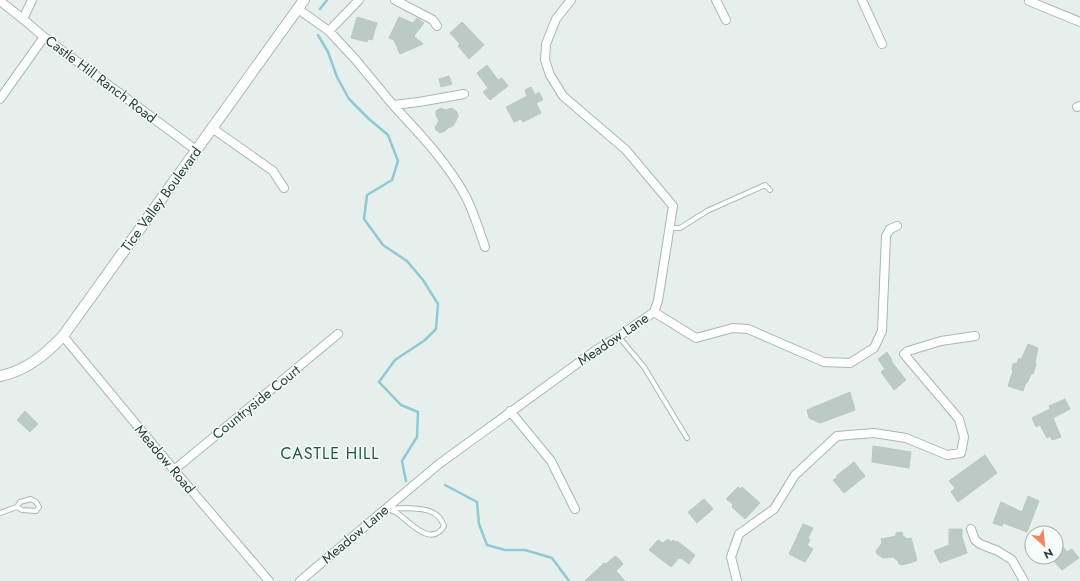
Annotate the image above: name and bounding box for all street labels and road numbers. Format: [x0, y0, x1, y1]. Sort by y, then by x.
street label: Castle Hill Ranch Road [41, 31, 161, 127]
street label: Tice Valley Boulevard [116, 142, 206, 256]
street label: Meadow Lane [573, 308, 653, 370]
street label: Countryside Court [208, 360, 305, 444]
street label: Meadow Road [130, 420, 200, 498]
street label: Meadow Lane [317, 500, 393, 568]

